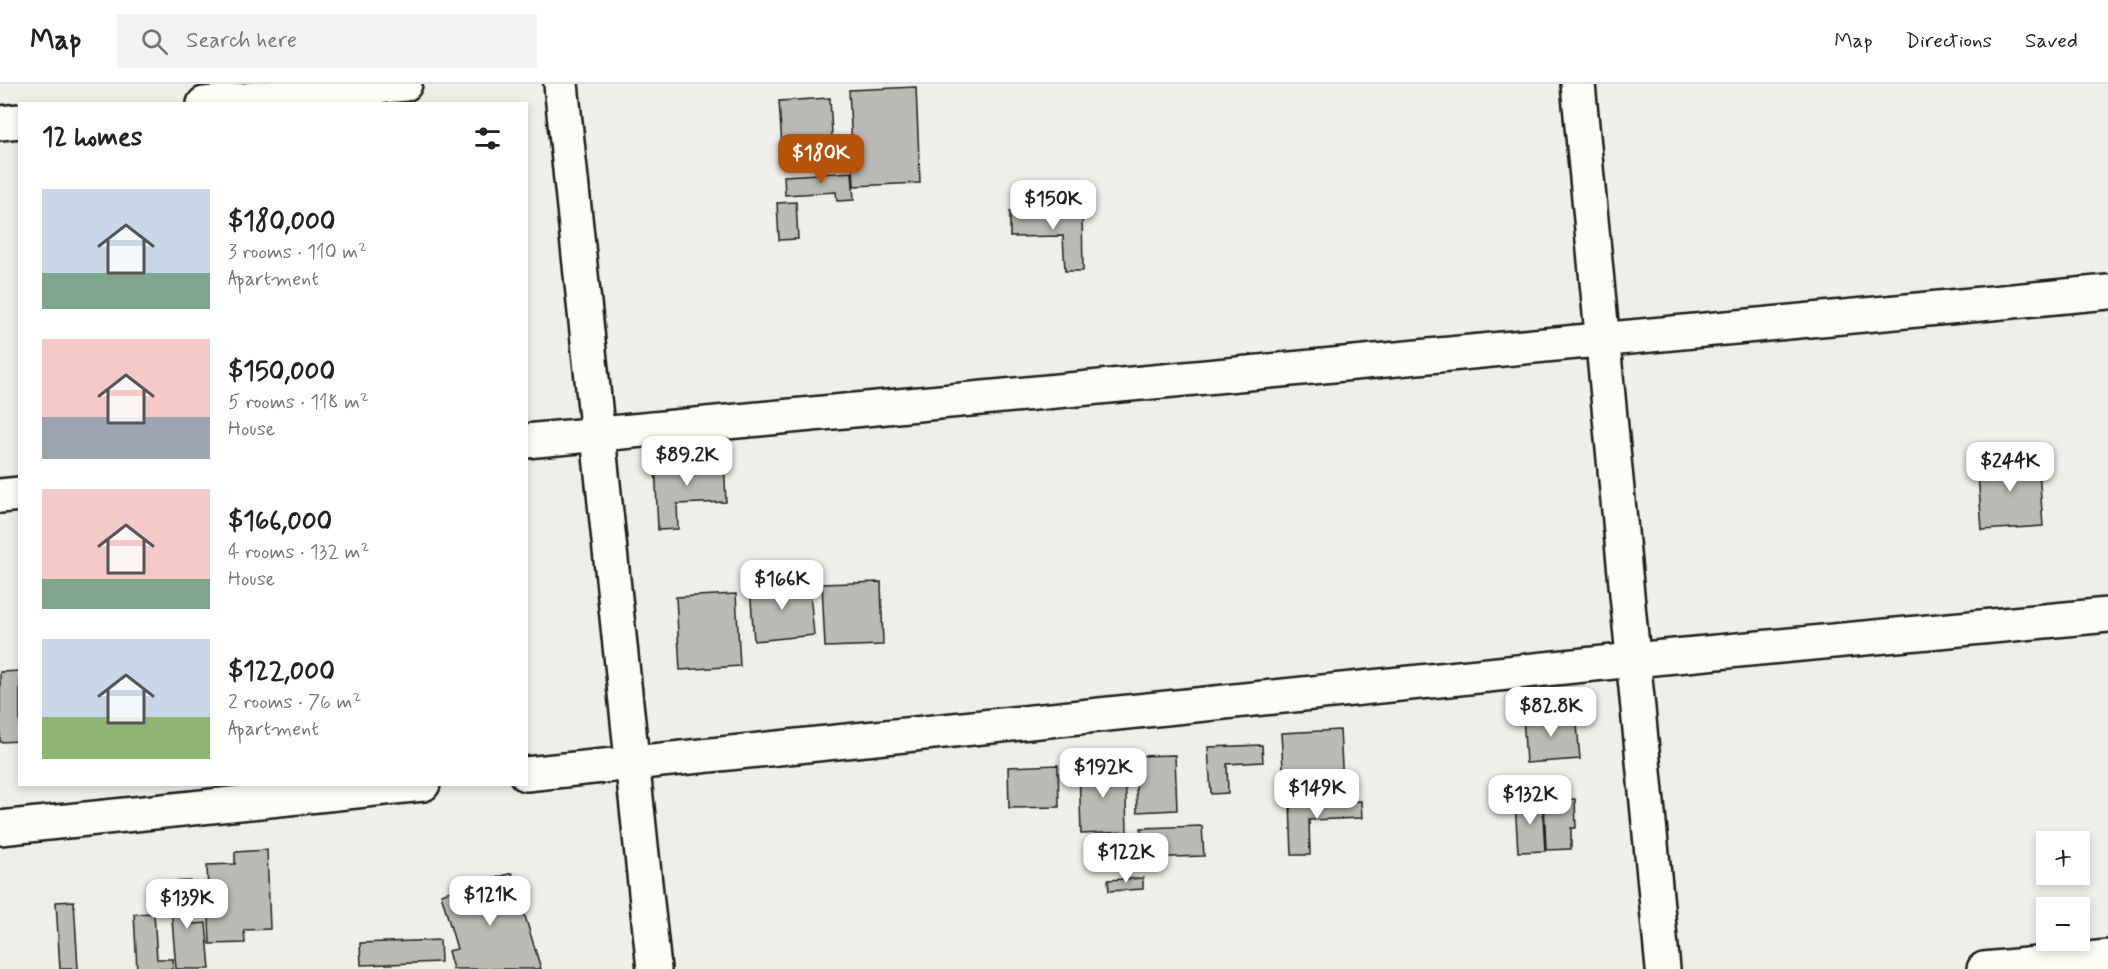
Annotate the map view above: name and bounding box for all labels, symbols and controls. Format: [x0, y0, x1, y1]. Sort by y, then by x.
search box [117, 14, 537, 68]
text: Map [30, 23, 81, 60]
icon: search [138, 25, 171, 58]
text: Search here [186, 27, 297, 55]
text: Map [1834, 27, 1873, 55]
text: Directions [1906, 27, 1992, 55]
text: Saved [2025, 27, 2078, 55]
text: 12 homes [42, 121, 142, 155]
icon: filters [471, 122, 504, 155]
pin: $180K [779, 134, 863, 185]
text: $180K [792, 140, 850, 167]
pin: $150K [1011, 180, 1095, 231]
text: $150K [1024, 186, 1082, 213]
text: $180,000 [228, 205, 335, 239]
icon: home [90, 213, 162, 285]
text: 3 rooms · 110 m² [228, 239, 367, 266]
text: Apartment [228, 266, 319, 293]
text: $150,000 [228, 355, 335, 389]
icon: home [90, 363, 162, 435]
text: 5 rooms · 118 m² [228, 389, 369, 416]
text: House [228, 416, 275, 443]
pin: $89.2K [638, 436, 736, 487]
text: $89.2K [655, 442, 719, 469]
pin: $244K [1968, 442, 2052, 493]
text: $244K [1980, 448, 2040, 475]
text: $166,000 [228, 505, 332, 539]
icon: home [90, 513, 162, 585]
text: 4 rooms · 132 m² [228, 539, 369, 566]
pin: $166K [740, 560, 824, 611]
text: House [228, 566, 275, 593]
text: $166K [754, 566, 810, 593]
text: $122,000 [228, 655, 335, 689]
icon: home [90, 663, 162, 735]
pin: $82.8K [1502, 687, 1600, 738]
text: 2 rooms · 76 m² [228, 689, 361, 716]
text: $82.8K [1519, 693, 1583, 720]
text: Apartment [228, 716, 319, 743]
pin: $192K [1061, 748, 1145, 799]
text: $192K [1074, 754, 1132, 781]
pin: $149K [1275, 769, 1359, 820]
text: $149K [1288, 775, 1346, 802]
pin: $132K [1488, 775, 1572, 826]
text: $132K [1502, 781, 1558, 808]
map controls [2036, 831, 2090, 951]
button: + [2036, 831, 2090, 885]
pin: $122K [1084, 833, 1168, 884]
text: $122K [1097, 839, 1155, 866]
pin: $121K [448, 876, 532, 927]
pin: $139K [145, 879, 229, 930]
text: $121K [463, 882, 517, 909]
text: $139K [160, 885, 214, 912]
button: − [2036, 897, 2090, 951]

